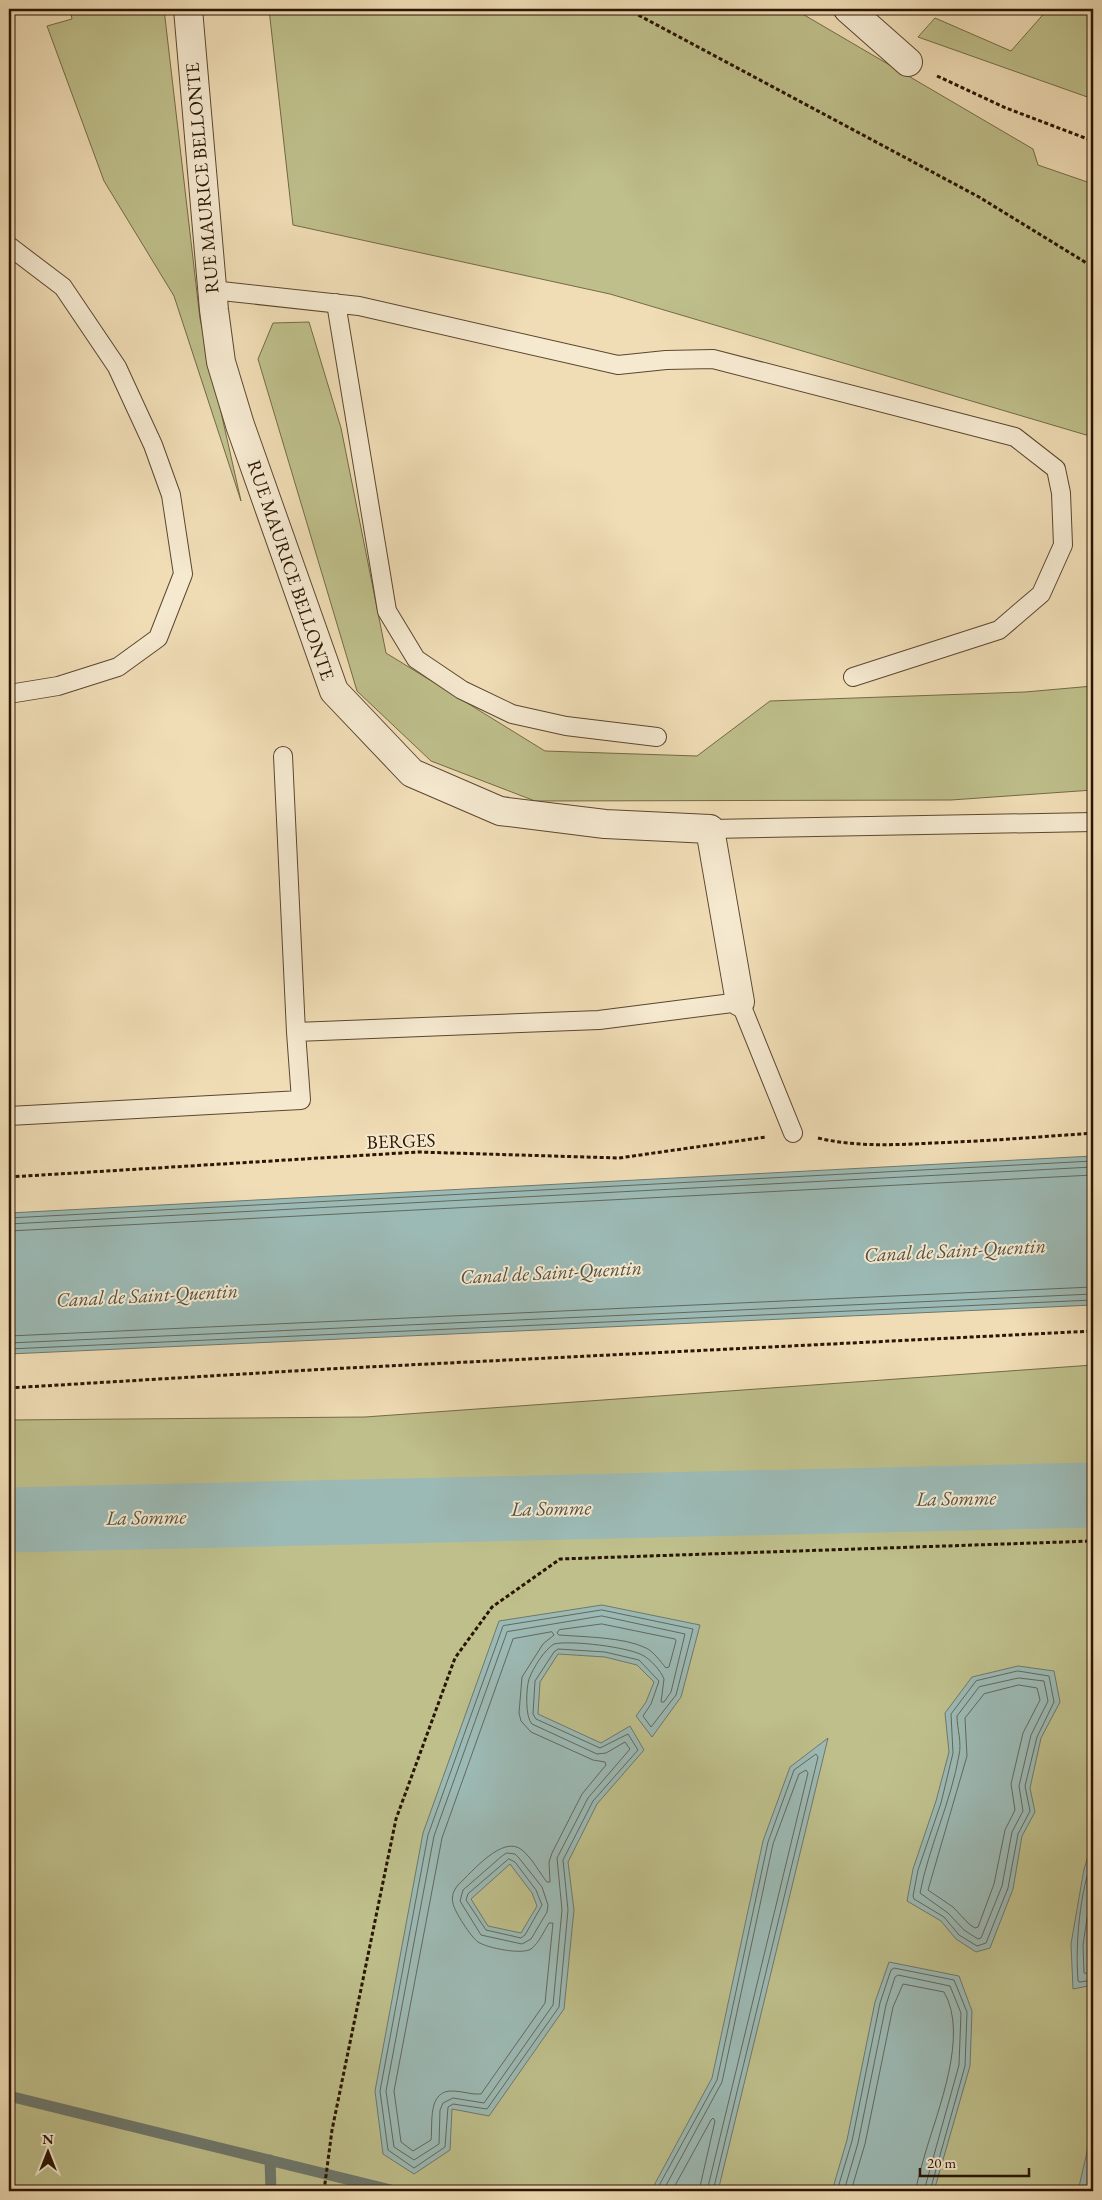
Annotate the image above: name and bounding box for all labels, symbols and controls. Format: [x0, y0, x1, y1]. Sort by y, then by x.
street label: RUE MAURICE BELLONTE [179, 61, 225, 294]
street label: RUE MAURICE BELLONTE [242, 457, 341, 684]
street label: BERGES [366, 1127, 436, 1155]
water label: Canal de Saint-Quentin [863, 1232, 1047, 1268]
water label: Canal de Saint-Quentin [459, 1254, 643, 1290]
water label: Canal de Saint-Quentin [55, 1277, 239, 1313]
water label: La Somme [915, 1484, 997, 1512]
water label: La Somme [510, 1494, 592, 1522]
water label: La Somme [105, 1503, 187, 1531]
north arrow [22, 2128, 72, 2178]
text: N [42, 2130, 54, 2148]
scale bar [920, 2145, 1028, 2177]
text: 20 m [927, 2153, 956, 2172]

